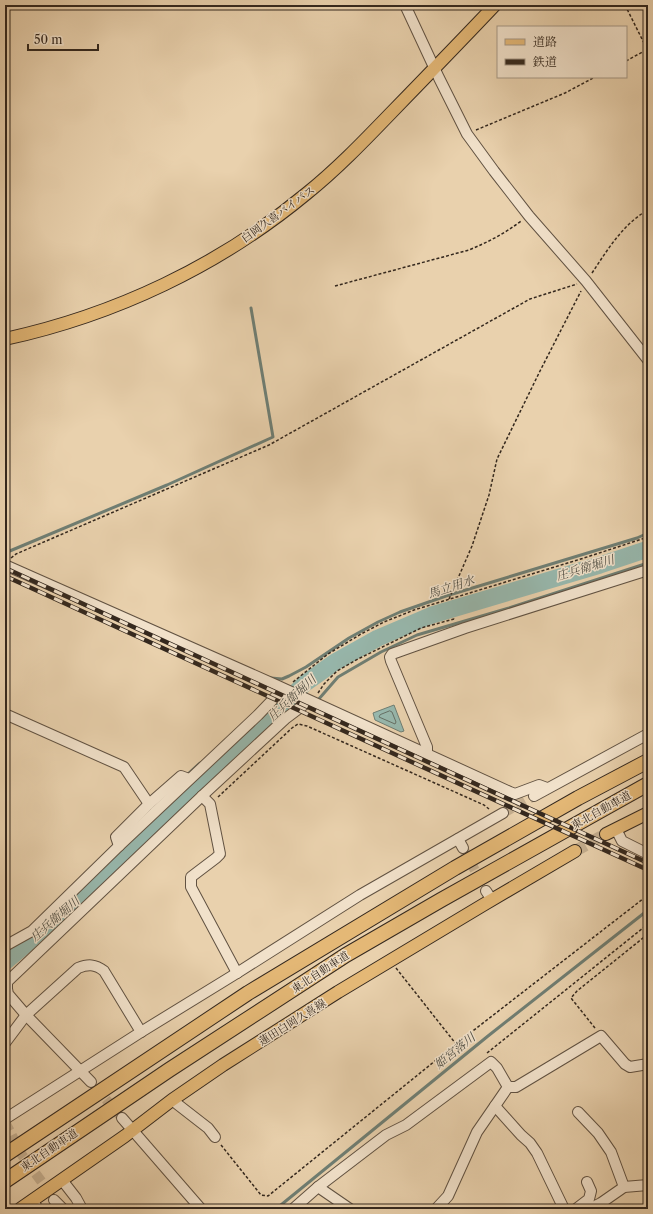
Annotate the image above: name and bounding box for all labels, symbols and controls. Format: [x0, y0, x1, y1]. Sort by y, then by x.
scale bar [28, 26, 98, 52]
legend [497, 26, 627, 78]
text: 50 m [34, 32, 63, 47]
text: 道路 [533, 34, 557, 49]
text: 鉄道 [532, 54, 557, 69]
street label: 白岡久喜バイパス [238, 183, 318, 245]
water label: 庄兵衛堀川 [554, 551, 618, 583]
water label: 馬立用水 [426, 572, 477, 601]
water label: 庄兵衛堀川 [265, 670, 320, 724]
street label: 東北自動車道 [569, 788, 633, 832]
water label: 庄兵衛堀川 [27, 892, 84, 944]
street label: 東北自動車道 [289, 948, 351, 996]
street label: 蓮田白岡久喜線 [256, 996, 328, 1048]
water label: 姫宮落川 [431, 1028, 480, 1072]
street label: 東北自動車道 [18, 1126, 80, 1174]

